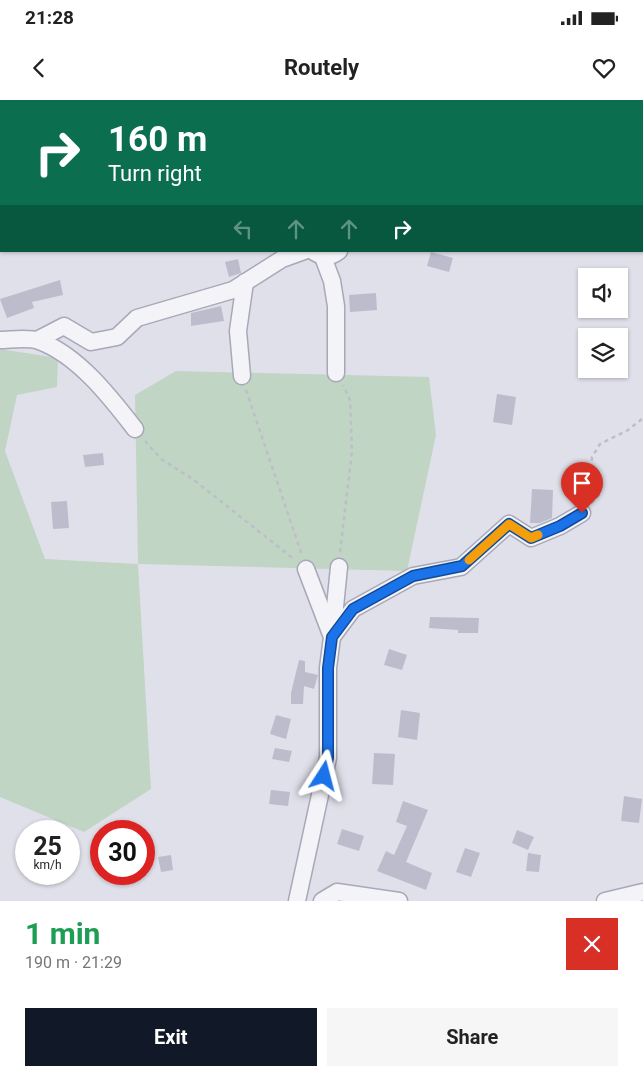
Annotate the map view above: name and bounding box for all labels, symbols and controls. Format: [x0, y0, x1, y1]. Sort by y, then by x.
text: 21:28 [25, 6, 74, 29]
icon: back [25, 54, 53, 82]
icon: heart [590, 54, 618, 82]
text: Routely [284, 55, 359, 80]
text: 160 m [108, 119, 207, 160]
icon: right [25, 120, 90, 185]
text: Turn right [108, 161, 202, 186]
icon: left [229, 215, 257, 243]
icon: ahead [282, 215, 310, 243]
icon: ahead [335, 215, 363, 243]
icon: right [388, 215, 416, 243]
map controls [578, 268, 628, 378]
button: sound [578, 268, 628, 318]
button: layers [578, 328, 628, 378]
pin [561, 462, 603, 513]
icon: arrive [568, 469, 596, 497]
position arrow [297, 749, 349, 801]
speed limit sign: 30 [90, 820, 155, 885]
text: 25 [33, 832, 62, 861]
text: km/h [33, 858, 62, 872]
text: 1 min [25, 916, 100, 951]
button: close [566, 918, 618, 970]
text: 190 m · 21:29 [25, 953, 122, 972]
button: Exit [25, 1008, 317, 1066]
button: Share [327, 1008, 618, 1066]

